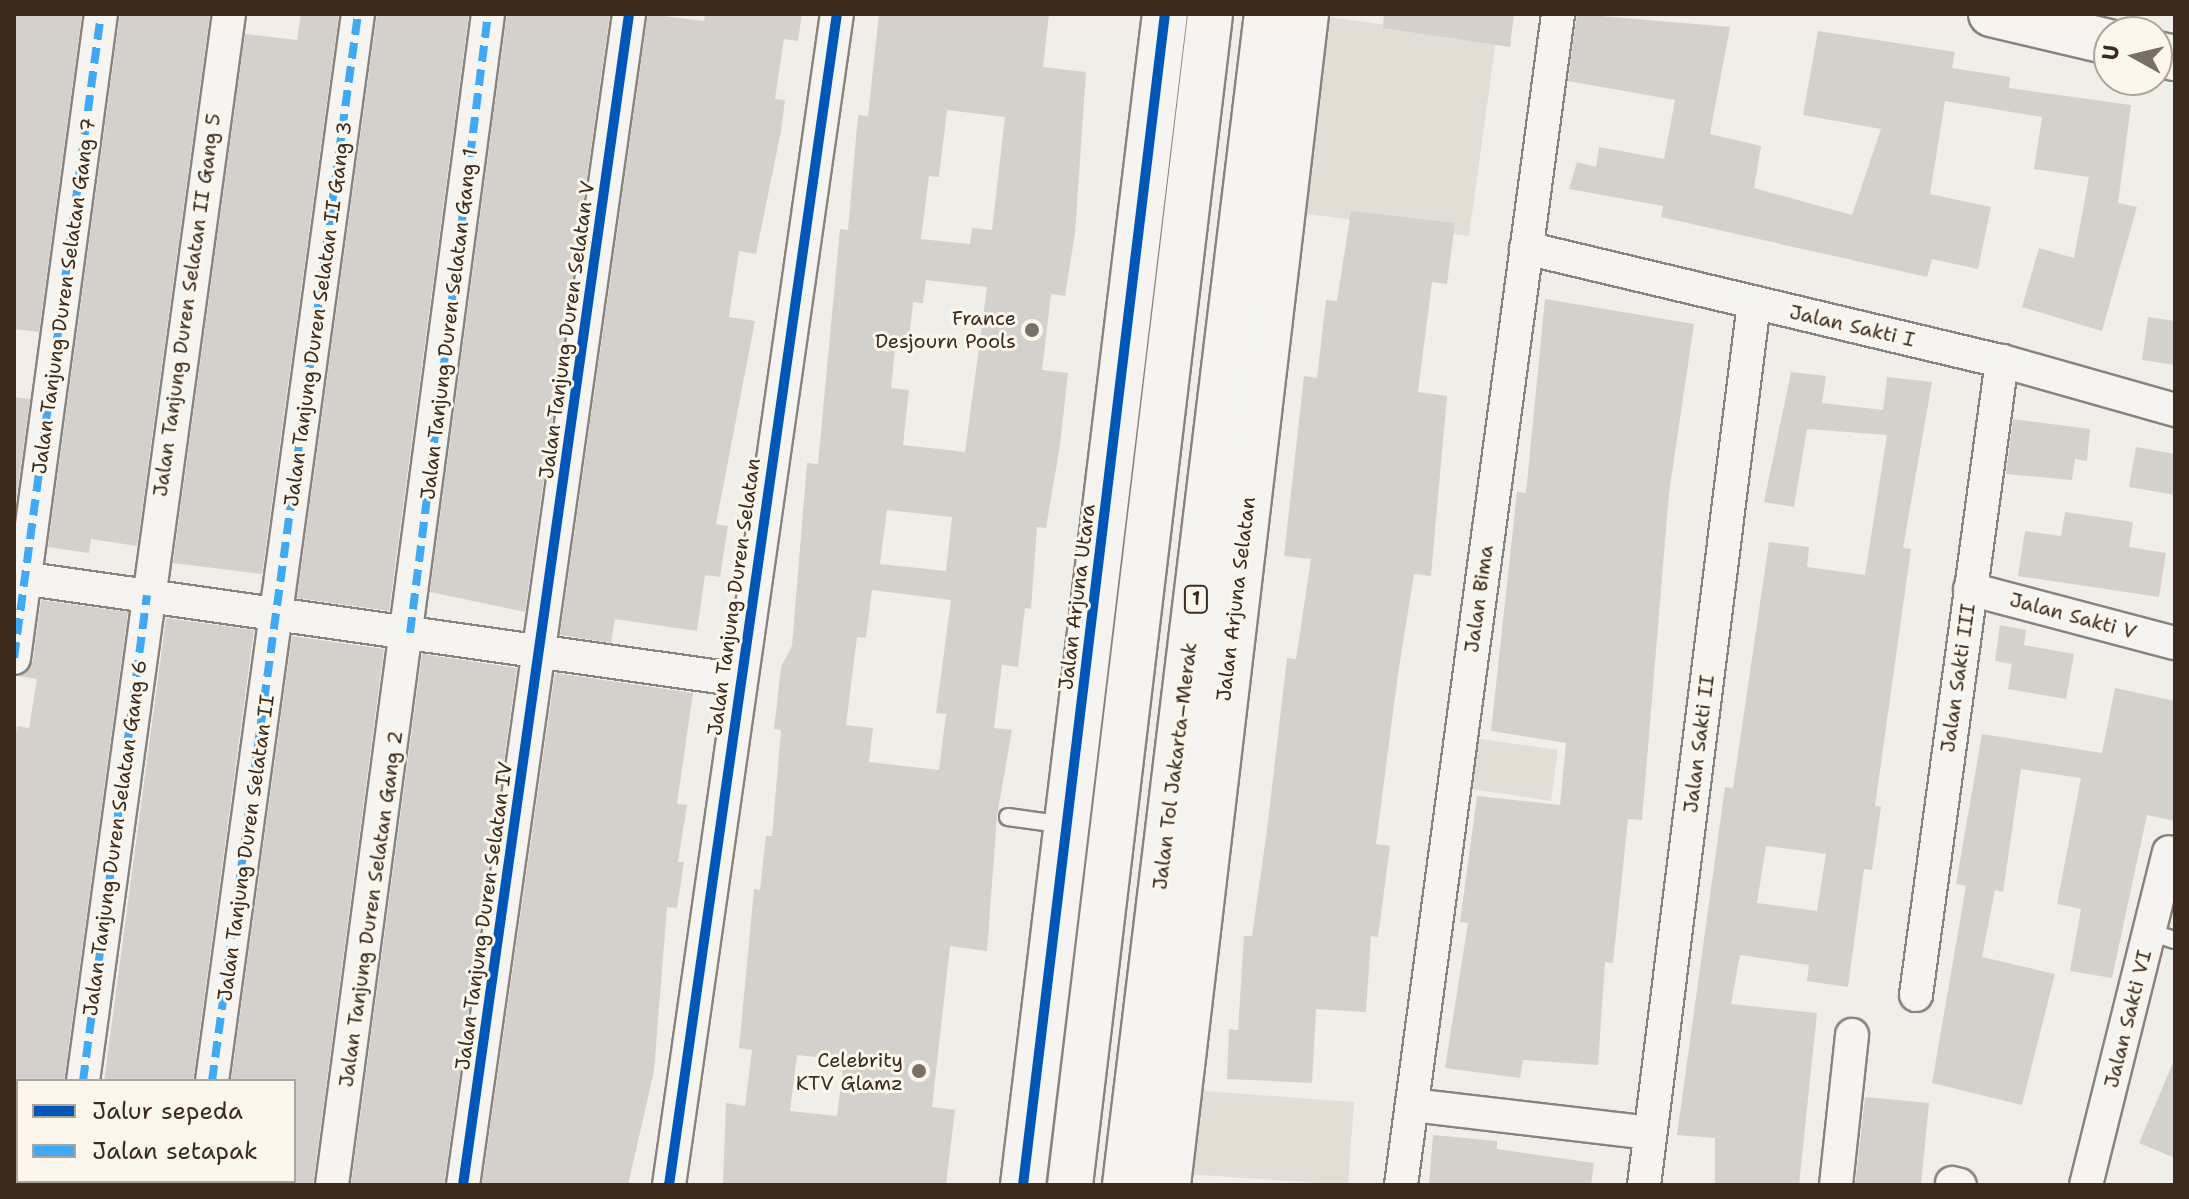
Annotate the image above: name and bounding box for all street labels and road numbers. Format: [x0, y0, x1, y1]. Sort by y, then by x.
street label: Jalan Tanjung Duren Selatan II Gang 5 [148, 112, 226, 498]
street label: Jalan Tanjung Duren Selatan Gang 7 [27, 116, 101, 476]
street label: Jalan Tanjung Duren Selatan II Gang 3 [279, 120, 357, 508]
street label: Jalan Tanjung Duren Selatan Gang 1 [416, 147, 482, 501]
street label: Jalan Tanjung Duren Selatan V [534, 180, 600, 480]
street label: Jalan Sakti I [1787, 300, 1917, 352]
street label: Jalan Tanjung Duren Selatan [703, 457, 765, 737]
street label: Jalan Arjuna Selatan [1212, 495, 1260, 703]
street label: Jalan Arjuna Utara [1054, 503, 1100, 691]
street label: Jalan Bima [1460, 544, 1498, 654]
road number: 1 [1182, 585, 1210, 613]
street label: Jalan Sakti V [2007, 588, 2139, 644]
street label: Jalan Sakti III [1936, 602, 1980, 754]
street label: Jalan Tol Jakarta–Merak [1148, 641, 1202, 891]
street label: Jalan Tanjung Duren Selatan Gang 6 [78, 658, 152, 1018]
street label: Jalan Sakti II [1679, 674, 1719, 814]
street label: Jalan Tanjung Duren Selatan II [213, 693, 279, 1003]
street label: Jalan Tanjung Duren Selatan Gang 2 [334, 729, 408, 1089]
street label: Jalan Tanjung Duren Selatan IV [450, 760, 518, 1072]
street label: Jalan Sakti VI [2099, 948, 2157, 1090]

